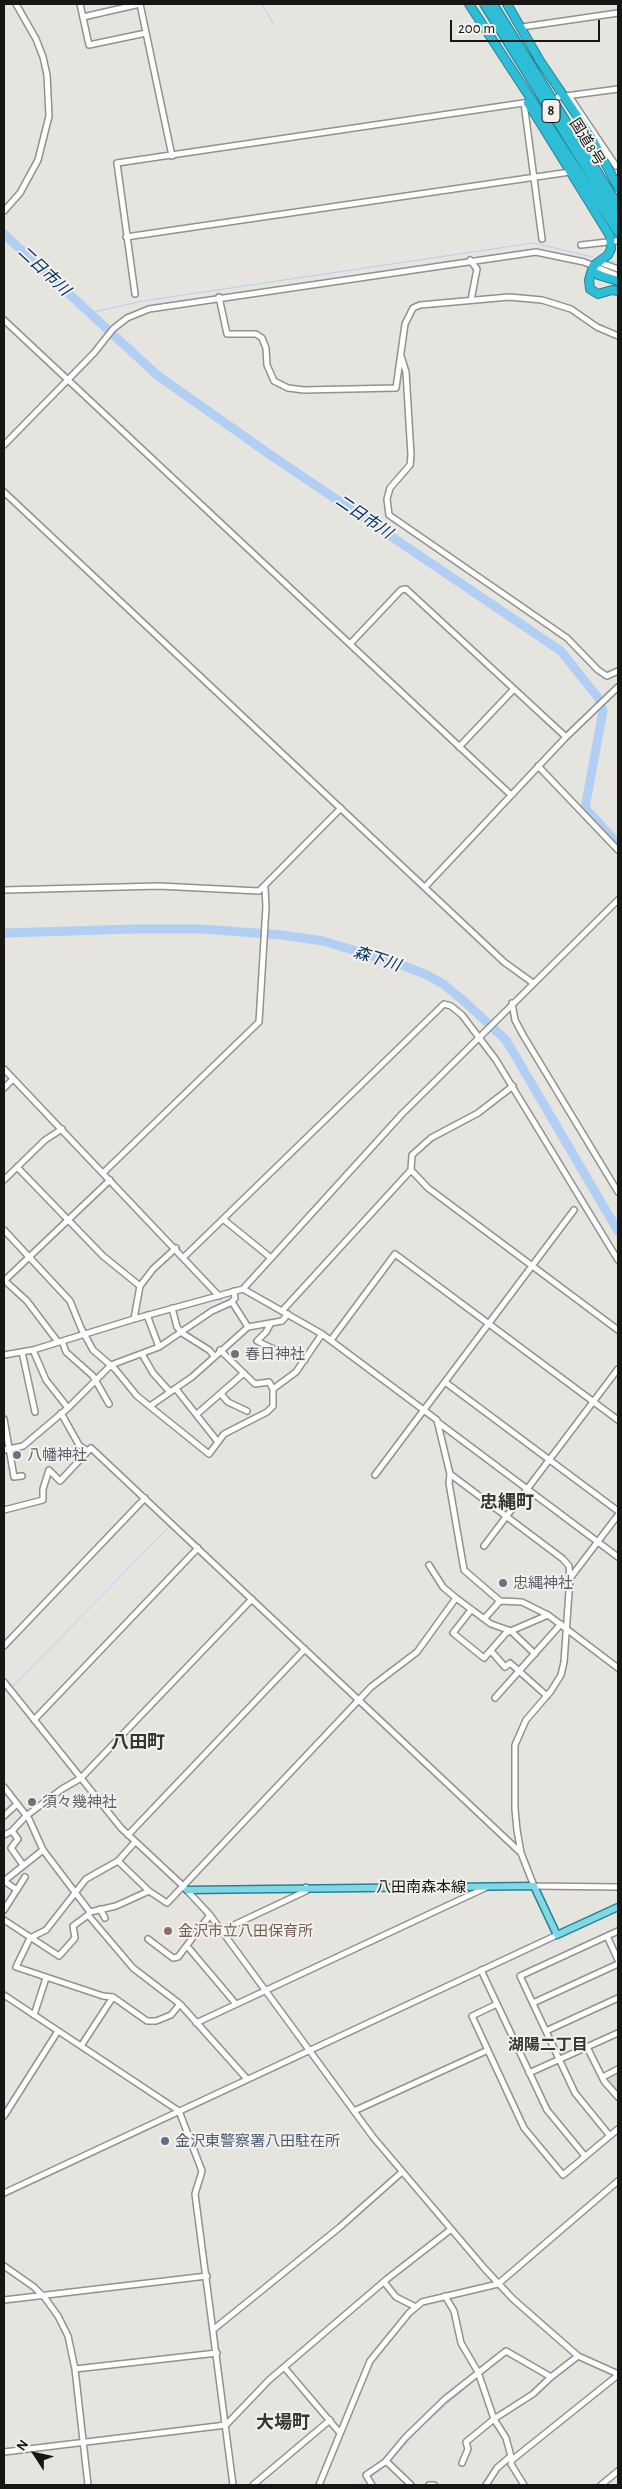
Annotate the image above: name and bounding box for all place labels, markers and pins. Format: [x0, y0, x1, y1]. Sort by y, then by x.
place label: 春日神社 [245, 1345, 305, 1363]
marker: 春日神社 [229, 1348, 241, 1360]
place label: 八幡神社 [27, 1446, 87, 1464]
marker: 八幡神社 [11, 1449, 23, 1461]
place label: 忠縄神社 [513, 1574, 573, 1592]
marker: 忠縄神社 [497, 1577, 509, 1589]
place label: 須々幾神社 [42, 1793, 117, 1811]
marker: 須々幾神社 [26, 1796, 38, 1808]
place label: 金沢市立八田保育所 [178, 1922, 313, 1940]
marker: 金沢市立八田保育所 [162, 1925, 174, 1937]
place label: 金沢東警察署八田駐在所 [175, 2132, 340, 2150]
marker: 金沢東警察署八田駐在所 [159, 2135, 171, 2147]

